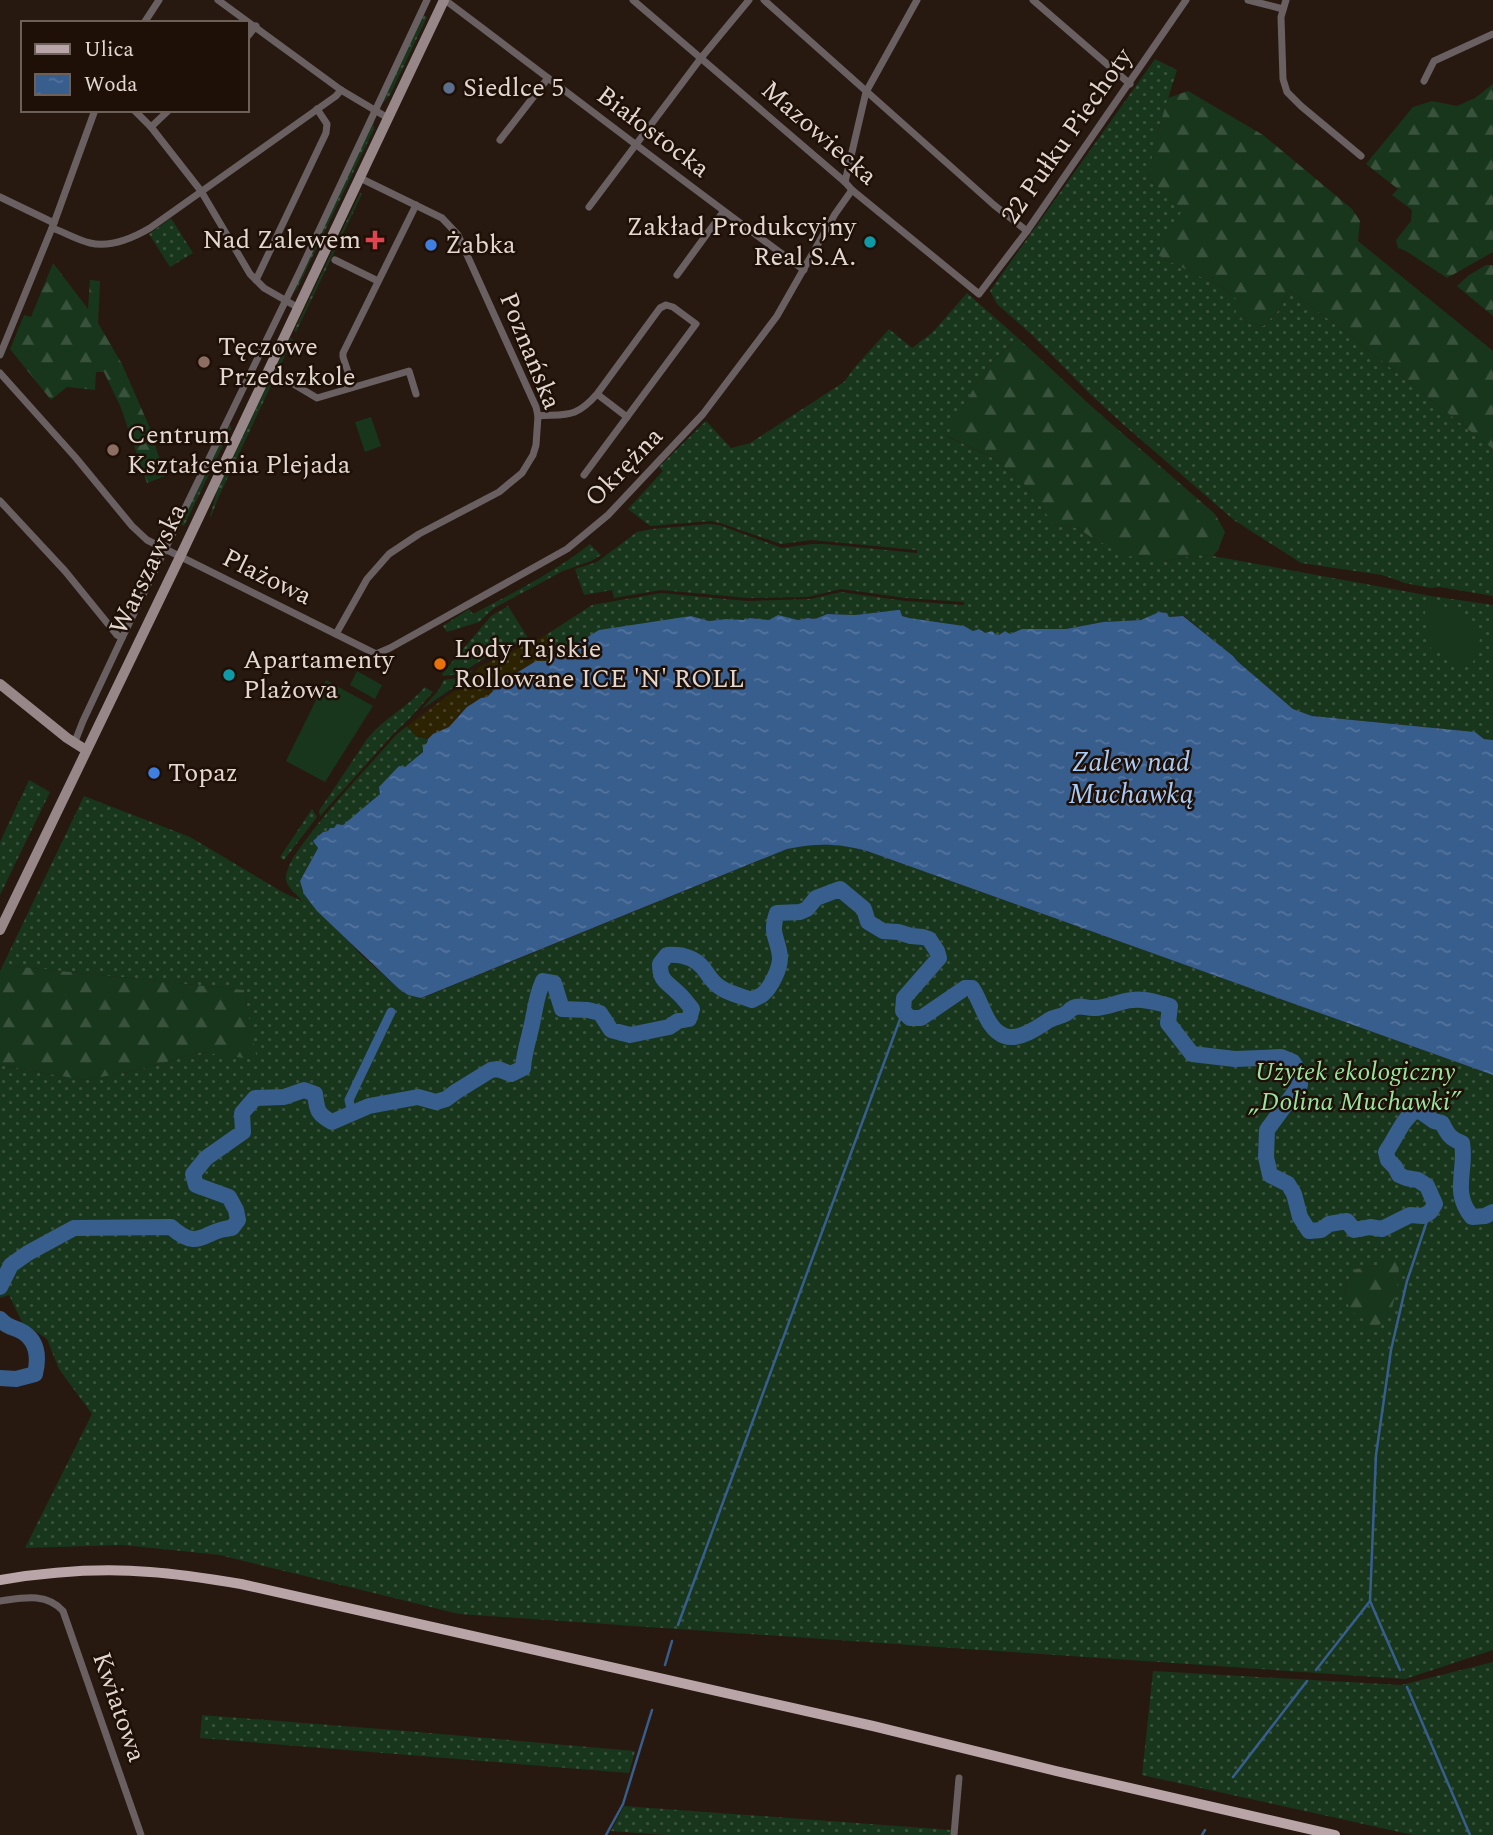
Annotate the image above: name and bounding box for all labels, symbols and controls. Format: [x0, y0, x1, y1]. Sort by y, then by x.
legend [21, 21, 248, 112]
text: Ulica [84, 34, 135, 66]
street label: 22 Pułku Piechoty [991, 38, 1144, 232]
place label: Siedlce 5 [463, 68, 564, 108]
text: Woda [84, 69, 138, 101]
street label: Mazowiecka [752, 71, 886, 195]
street label: Białostocka [588, 76, 718, 188]
marker: Siedlce 5 [441, 80, 457, 96]
place label: Zakład Produkcyjny Real S.A. [627, 207, 858, 277]
place label: Nad Zalewem [203, 220, 361, 260]
place label: Żabka [445, 225, 516, 265]
marker: Nad Zalewem [367, 232, 383, 248]
marker: Zakład Produkcyjny Real S.A. [862, 234, 878, 250]
marker: Żabka [423, 237, 439, 253]
street label: Poznańska [488, 286, 572, 416]
place label: Tęczowe Przedszkole [218, 327, 356, 397]
marker: Tęczowe Przedszkole [196, 354, 212, 370]
place label: Centrum Kształcenia Plejada [127, 415, 351, 485]
street label: Okrężna [575, 417, 673, 516]
marker: Centrum Kształcenia Plejada [105, 442, 121, 458]
street label: Warszawska [99, 496, 197, 642]
street label: Plażowa [215, 538, 319, 616]
place label: Lody Tajskie Rollowane ICE 'N' ROLL [454, 629, 745, 699]
place label: Apartamenty Plażowa [243, 640, 396, 710]
marker: Lody Tajskie Rollowane ICE 'N' ROLL [432, 656, 448, 672]
marker: Apartamenty Plażowa [221, 667, 237, 683]
water label: Zalew nad Muchawką [1068, 741, 1194, 816]
place label: Topaz [168, 753, 238, 793]
marker: Topaz [146, 765, 162, 781]
park label: Użytek ekologiczny „Dolina Muchawki” [1247, 1052, 1463, 1122]
street label: Kwiatowa [82, 1647, 157, 1768]

